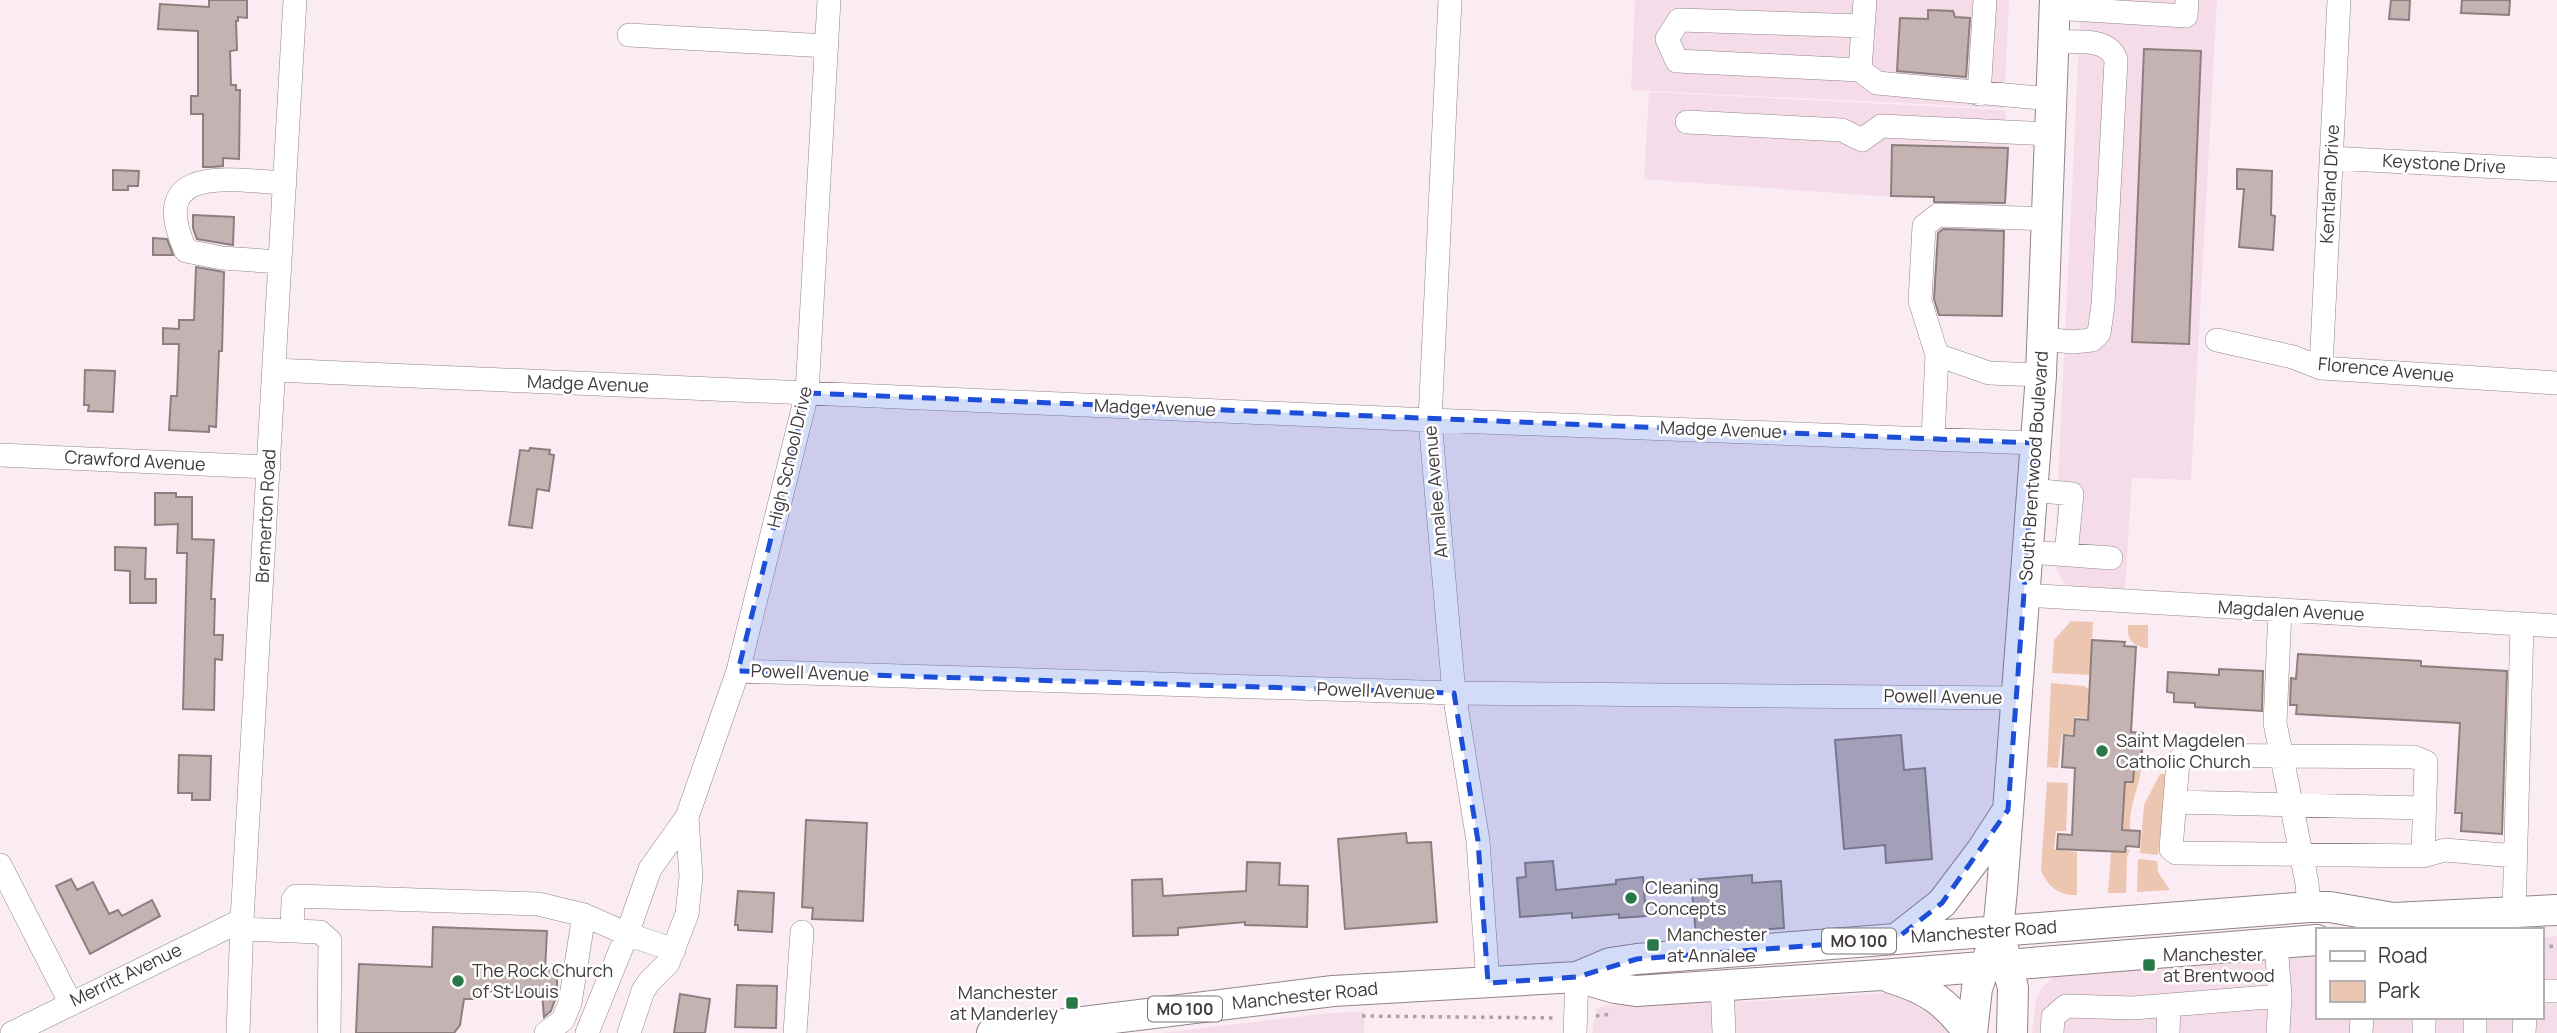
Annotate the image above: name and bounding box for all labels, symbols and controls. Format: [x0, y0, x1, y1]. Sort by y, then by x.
street label: Kentland Drive [2314, 124, 2344, 244]
street label: Keystone Drive [2382, 148, 2506, 178]
street label: South Brentwood Boulevard [2013, 350, 2053, 582]
street label: Florence Avenue [2317, 351, 2455, 387]
street label: Madge Avenue [527, 369, 650, 397]
street label: High School Drive [761, 384, 817, 530]
street label: Madge Avenue [1094, 393, 1217, 421]
street label: Madge Avenue [1660, 415, 1783, 443]
street label: Annalee Avenue [1417, 425, 1453, 560]
street label: Crawford Avenue [64, 444, 206, 476]
street label: Bremerton Road [250, 448, 280, 584]
street label: Magdalen Avenue [2217, 594, 2365, 626]
street label: Powell Avenue [750, 658, 870, 686]
street label: Powell Avenue [1316, 676, 1436, 704]
street label: Powell Avenue [1883, 683, 2003, 709]
place label: Saint Magdelen Catholic Church [2116, 728, 2251, 773]
marker: Saint Magdelen Catholic Church [2094, 743, 2110, 759]
place label: Cleaning Concepts [1645, 875, 1726, 920]
marker: Cleaning Concepts [1623, 890, 1639, 906]
street label: Manchester Road [1910, 914, 2058, 948]
place label: Manchester at Annalee [1667, 922, 1768, 967]
road number: MO 100 [1822, 928, 1896, 953]
legend [2316, 928, 2543, 1019]
street label: Merritt Avenue [66, 937, 185, 1011]
marker: Manchester at Annalee [1645, 937, 1661, 953]
text: Road [2378, 941, 2428, 969]
place label: Manchester at Brentwood [2163, 942, 2275, 987]
marker: Manchester at Brentwood [2141, 957, 2157, 973]
place label: The Rock Church of St Louis [472, 958, 613, 1003]
marker: The Rock Church of St Louis [450, 973, 466, 989]
street label: Manchester Road [1231, 975, 1379, 1015]
text: Park [2378, 976, 2420, 1004]
place label: Manchester at Manderley [950, 980, 1059, 1025]
marker: Manchester at Manderley [1064, 995, 1080, 1011]
road number: MO 100 [1148, 996, 1222, 1021]

